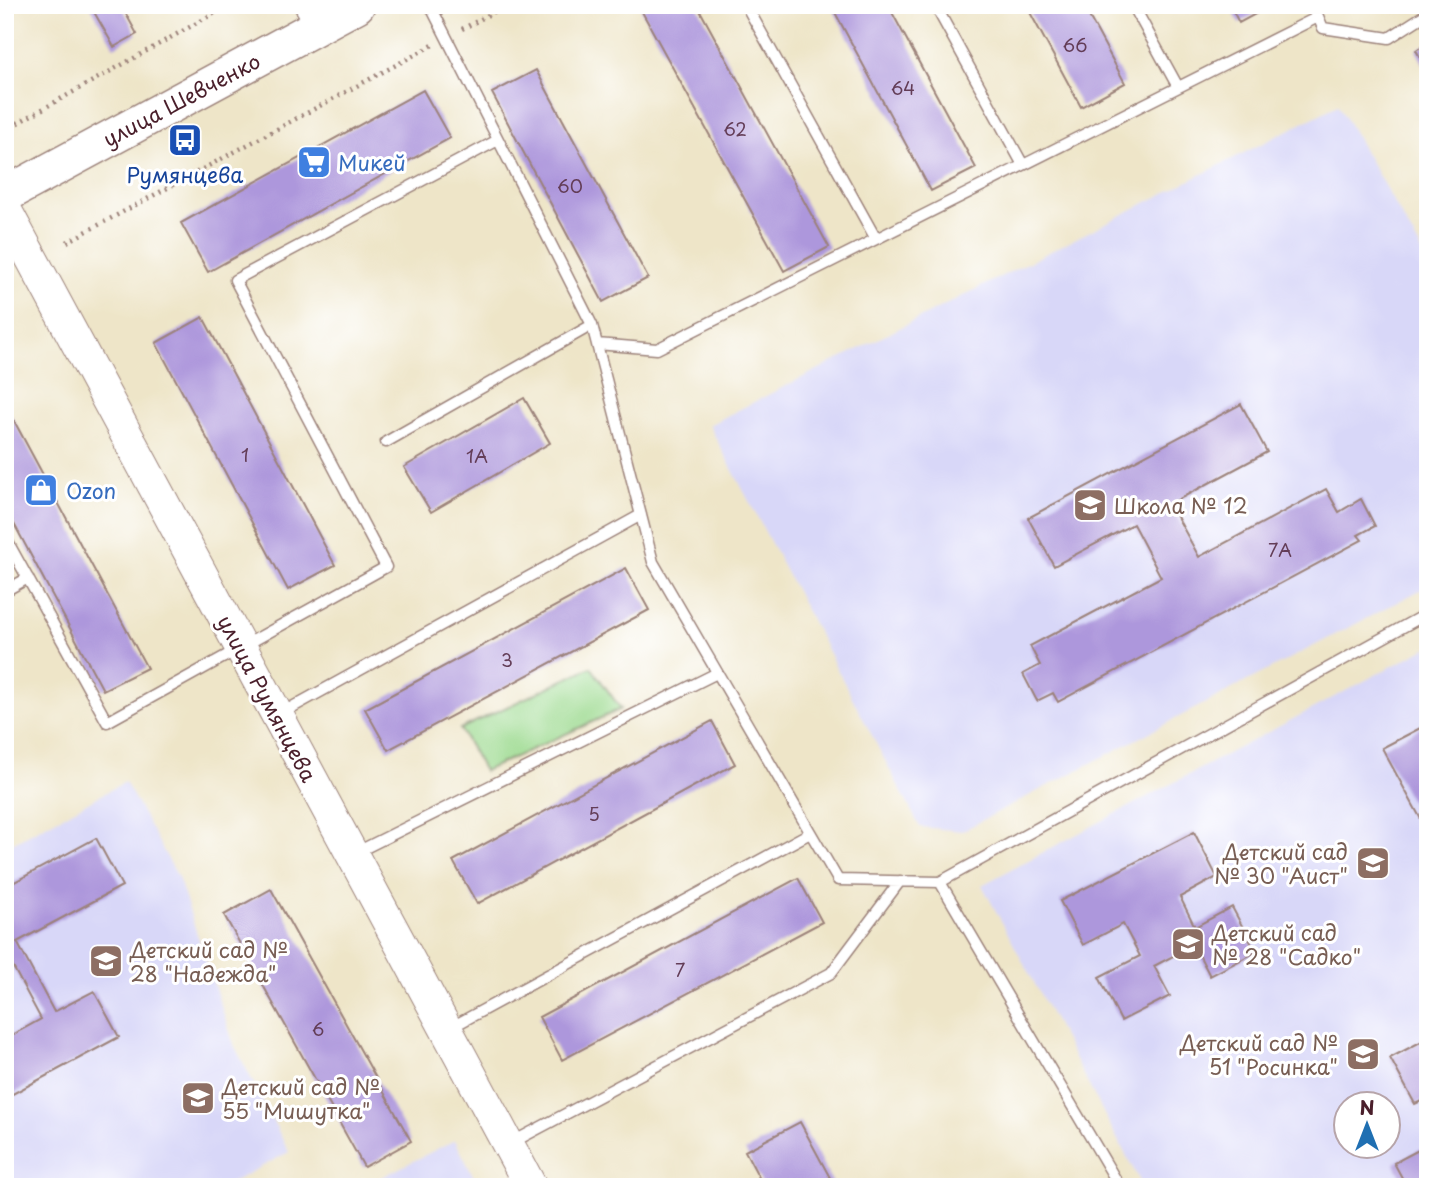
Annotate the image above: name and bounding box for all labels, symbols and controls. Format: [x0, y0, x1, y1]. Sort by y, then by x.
house number: 66 [1063, 31, 1087, 58]
street label: улица Шевченко [97, 44, 265, 154]
house number: 64 [891, 74, 915, 101]
house number: 62 [723, 115, 747, 142]
bus stop icon: Румянцева [166, 121, 204, 159]
supermarket icon: Микей [295, 143, 333, 181]
place label: Микей [338, 146, 406, 178]
place label: Румянцева [127, 158, 243, 190]
house number: 60 [557, 172, 583, 199]
house number: 1 [241, 441, 249, 468]
house number: 1А [466, 442, 488, 469]
shop icon: Ozon [22, 471, 60, 509]
place label: Ozon [66, 474, 116, 506]
school or university icon: Школа № 12 [1071, 486, 1109, 524]
place label: Школа № 12 [1114, 489, 1248, 521]
house number: 7А [1268, 536, 1292, 563]
street label: улица Румянцева [210, 609, 326, 787]
house number: 3 [501, 646, 513, 673]
house number: 5 [588, 800, 600, 827]
place label: Детский сад № 30 "Аист" [1214, 835, 1348, 891]
school or university icon: Детский сад № 30 "Аист" [1354, 844, 1392, 882]
place label: Детский сад № 28 "Садко" [1211, 916, 1361, 972]
school or university icon: Детский сад № 28 "Садко" [1169, 925, 1207, 963]
place label: Детский сад № 28 "Надежда" [129, 933, 288, 989]
school or university icon: Детский сад № 28 "Надежда" [87, 942, 125, 980]
house number: 7 [675, 956, 685, 983]
house number: 6 [312, 1015, 324, 1042]
place label: Детский сад № 51 "Росинка" [1179, 1026, 1338, 1082]
school or university icon: Детский сад № 51 "Росинка" [1344, 1035, 1382, 1073]
place label: Детский сад № 55 "Мишутка" [221, 1070, 380, 1126]
school or university icon: Детский сад № 55 "Мишутка" [179, 1079, 217, 1117]
north arrow [1332, 1090, 1402, 1160]
text: N [1359, 1093, 1375, 1121]

